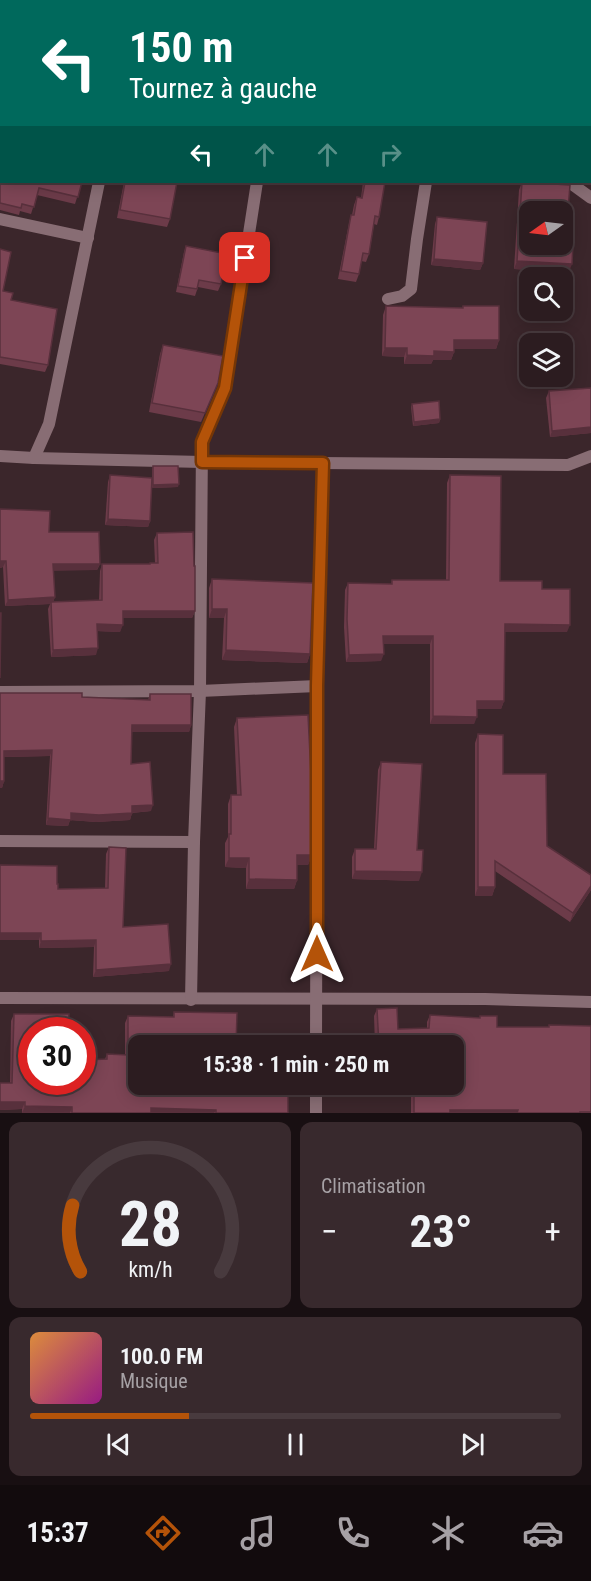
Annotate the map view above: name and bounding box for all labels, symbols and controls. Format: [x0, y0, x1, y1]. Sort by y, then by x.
text: 150 m [129, 23, 234, 72]
icon: left [30, 24, 108, 102]
text: Tournez à gauche [129, 73, 317, 105]
icon: left [185, 138, 218, 171]
icon: ahead [248, 138, 281, 171]
icon: ahead [311, 138, 344, 171]
icon: right [374, 138, 407, 171]
north arrow [519, 201, 573, 255]
map controls [519, 201, 573, 387]
pin [219, 232, 270, 283]
icon: arrive [228, 241, 261, 274]
button: search [519, 267, 573, 321]
button: layers [519, 333, 573, 387]
position arrow [285, 922, 349, 986]
speed limit sign: 30 [18, 1017, 96, 1095]
text: 15:38 · 1 min · 250 m [203, 1052, 389, 1077]
text: Climatisation [321, 1174, 426, 1198]
text: 28 [118, 1188, 182, 1261]
text: 23° [410, 1205, 473, 1258]
text: − [321, 1212, 338, 1251]
text: + [545, 1212, 561, 1251]
text: km/h [128, 1257, 172, 1282]
text: 100.0 FM [120, 1344, 203, 1369]
text: Musique [120, 1369, 188, 1393]
icon: previous [102, 1428, 135, 1461]
icon: pause [279, 1428, 312, 1461]
icon: next [456, 1428, 489, 1461]
icon: directions [142, 1512, 184, 1554]
icon: music [237, 1512, 279, 1554]
icon: phone [332, 1512, 374, 1554]
icon: climate [427, 1512, 469, 1554]
icon: car [522, 1512, 564, 1554]
text: 15:37 [27, 1517, 89, 1549]

